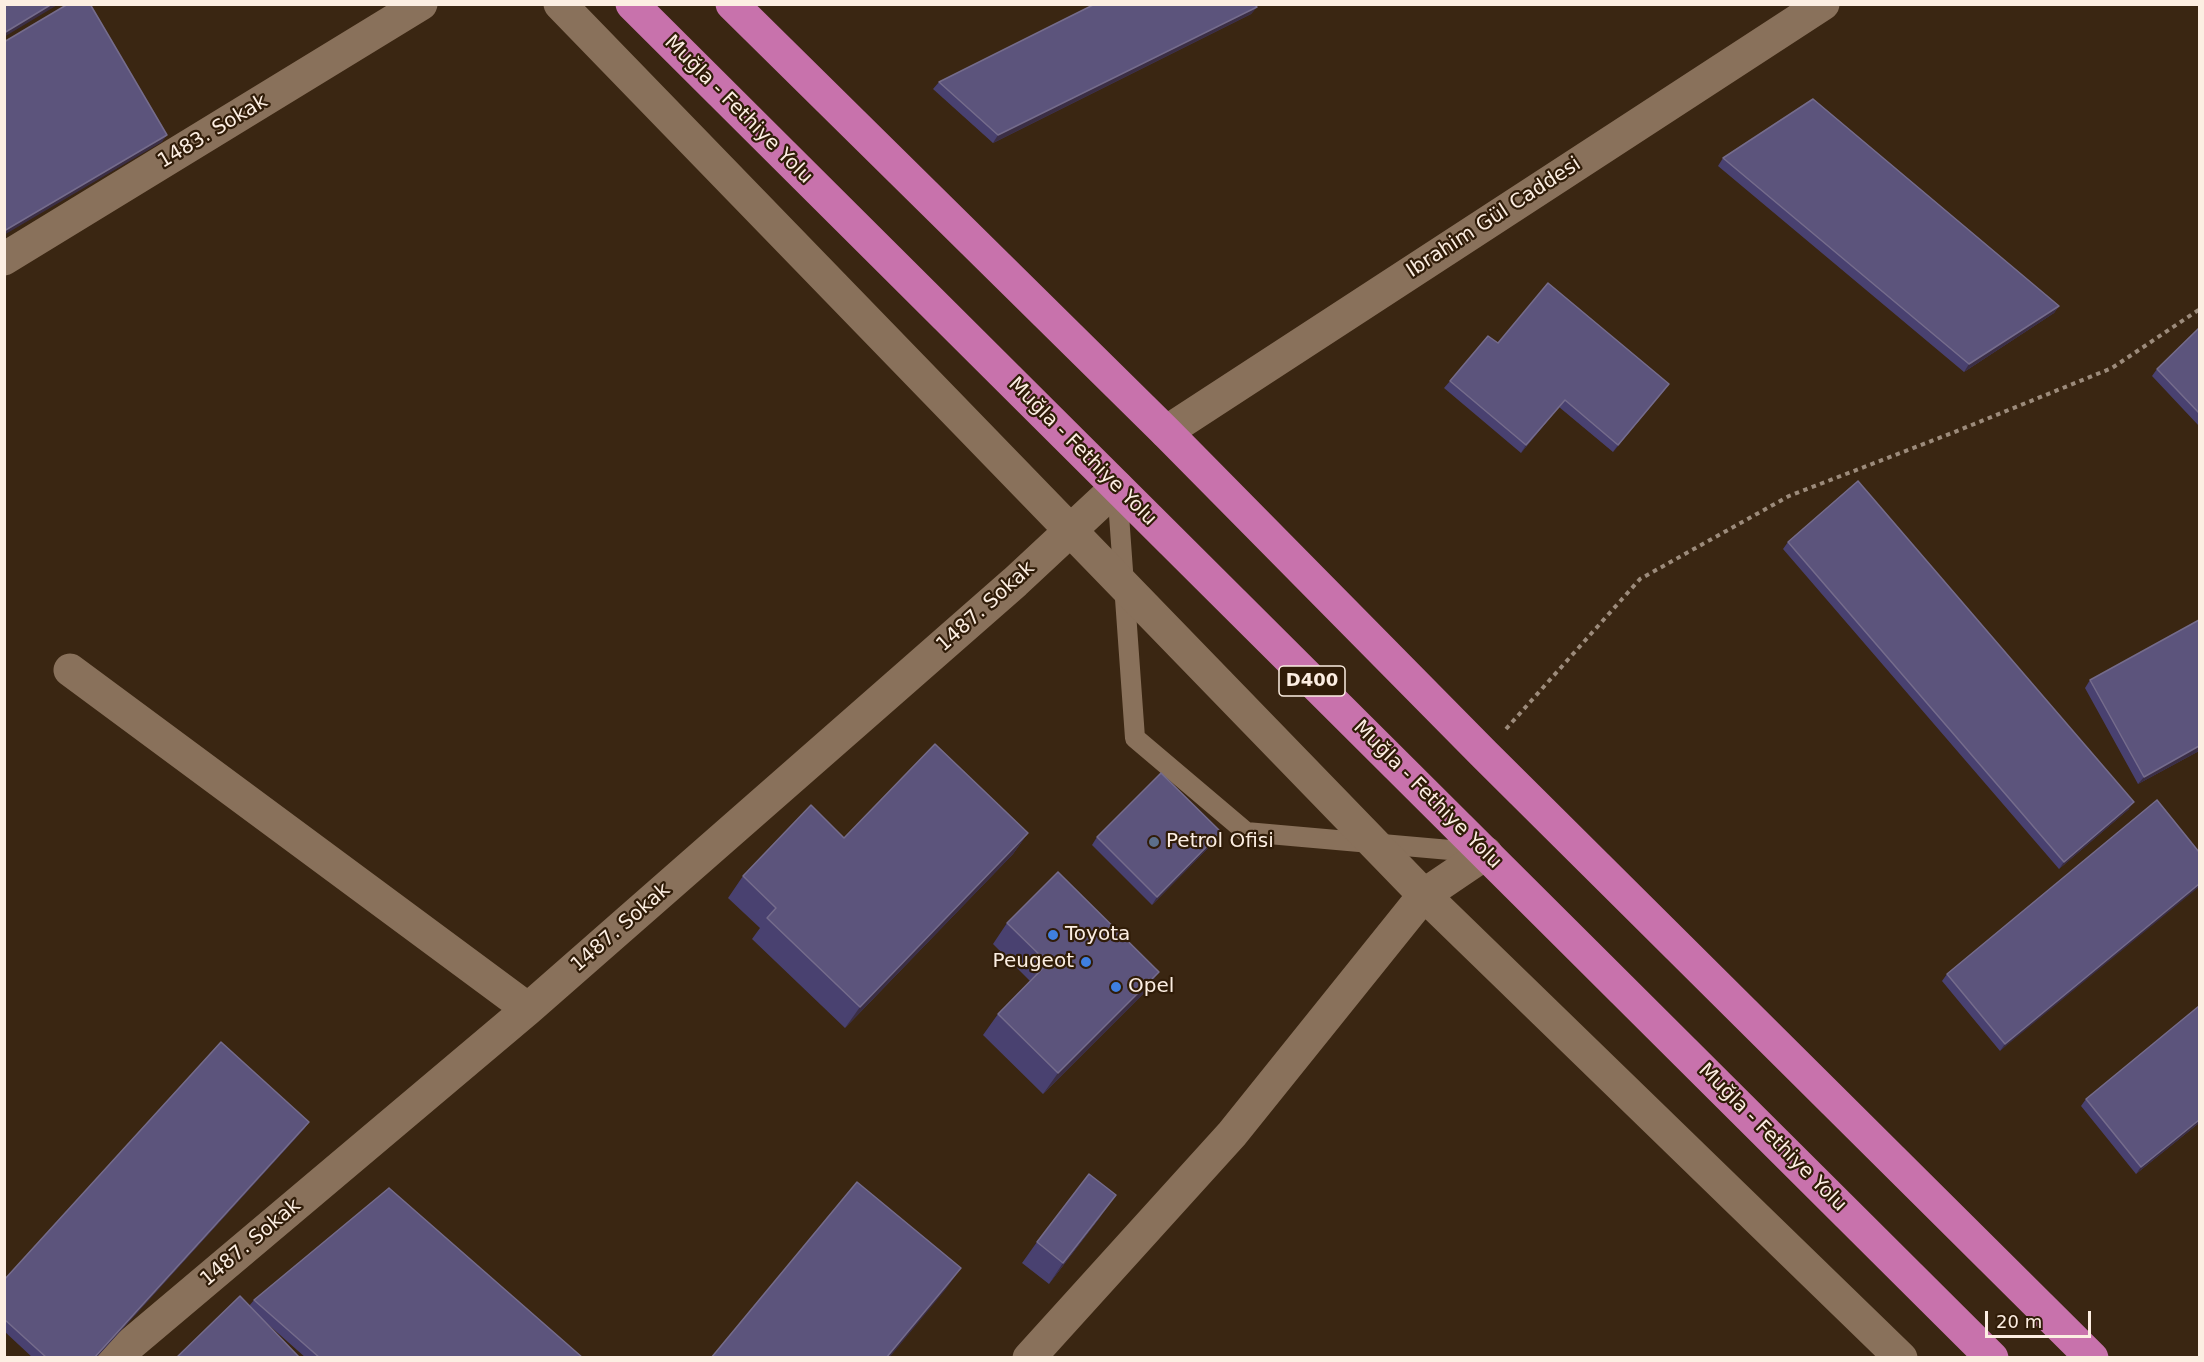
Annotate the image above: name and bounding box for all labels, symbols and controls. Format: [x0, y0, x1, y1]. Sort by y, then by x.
street label: Muğla - Fethiye Yolu [659, 31, 817, 189]
street label: 1483. Sokak [154, 90, 272, 174]
street label: Ibrahim Gül Caddesi [1402, 153, 1586, 283]
street label: Muğla - Fethiye Yolu [1003, 373, 1161, 531]
street label: 1487. Sokak [932, 557, 1040, 657]
road number: D400 [1279, 666, 1345, 696]
street label: Muğla - Fethiye Yolu [1348, 716, 1506, 874]
place label: Petrol Ofisi [1166, 830, 1274, 854]
marker: Petrol Ofisi [1147, 835, 1161, 849]
street label: 1487. Sokak [566, 878, 676, 978]
place label: Toyota [1065, 923, 1130, 947]
marker: Toyota [1046, 928, 1060, 942]
place label: Peugeot [993, 950, 1074, 974]
marker: Peugeot [1079, 955, 1093, 969]
place label: Opel [1128, 975, 1174, 999]
marker: Opel [1109, 980, 1123, 994]
street label: Muğla - Fethiye Yolu [1693, 1059, 1851, 1217]
street label: 1487. Sokak [196, 1194, 306, 1292]
scale bar [1988, 1299, 2094, 1337]
text: 20 m [1996, 1311, 2042, 1332]

